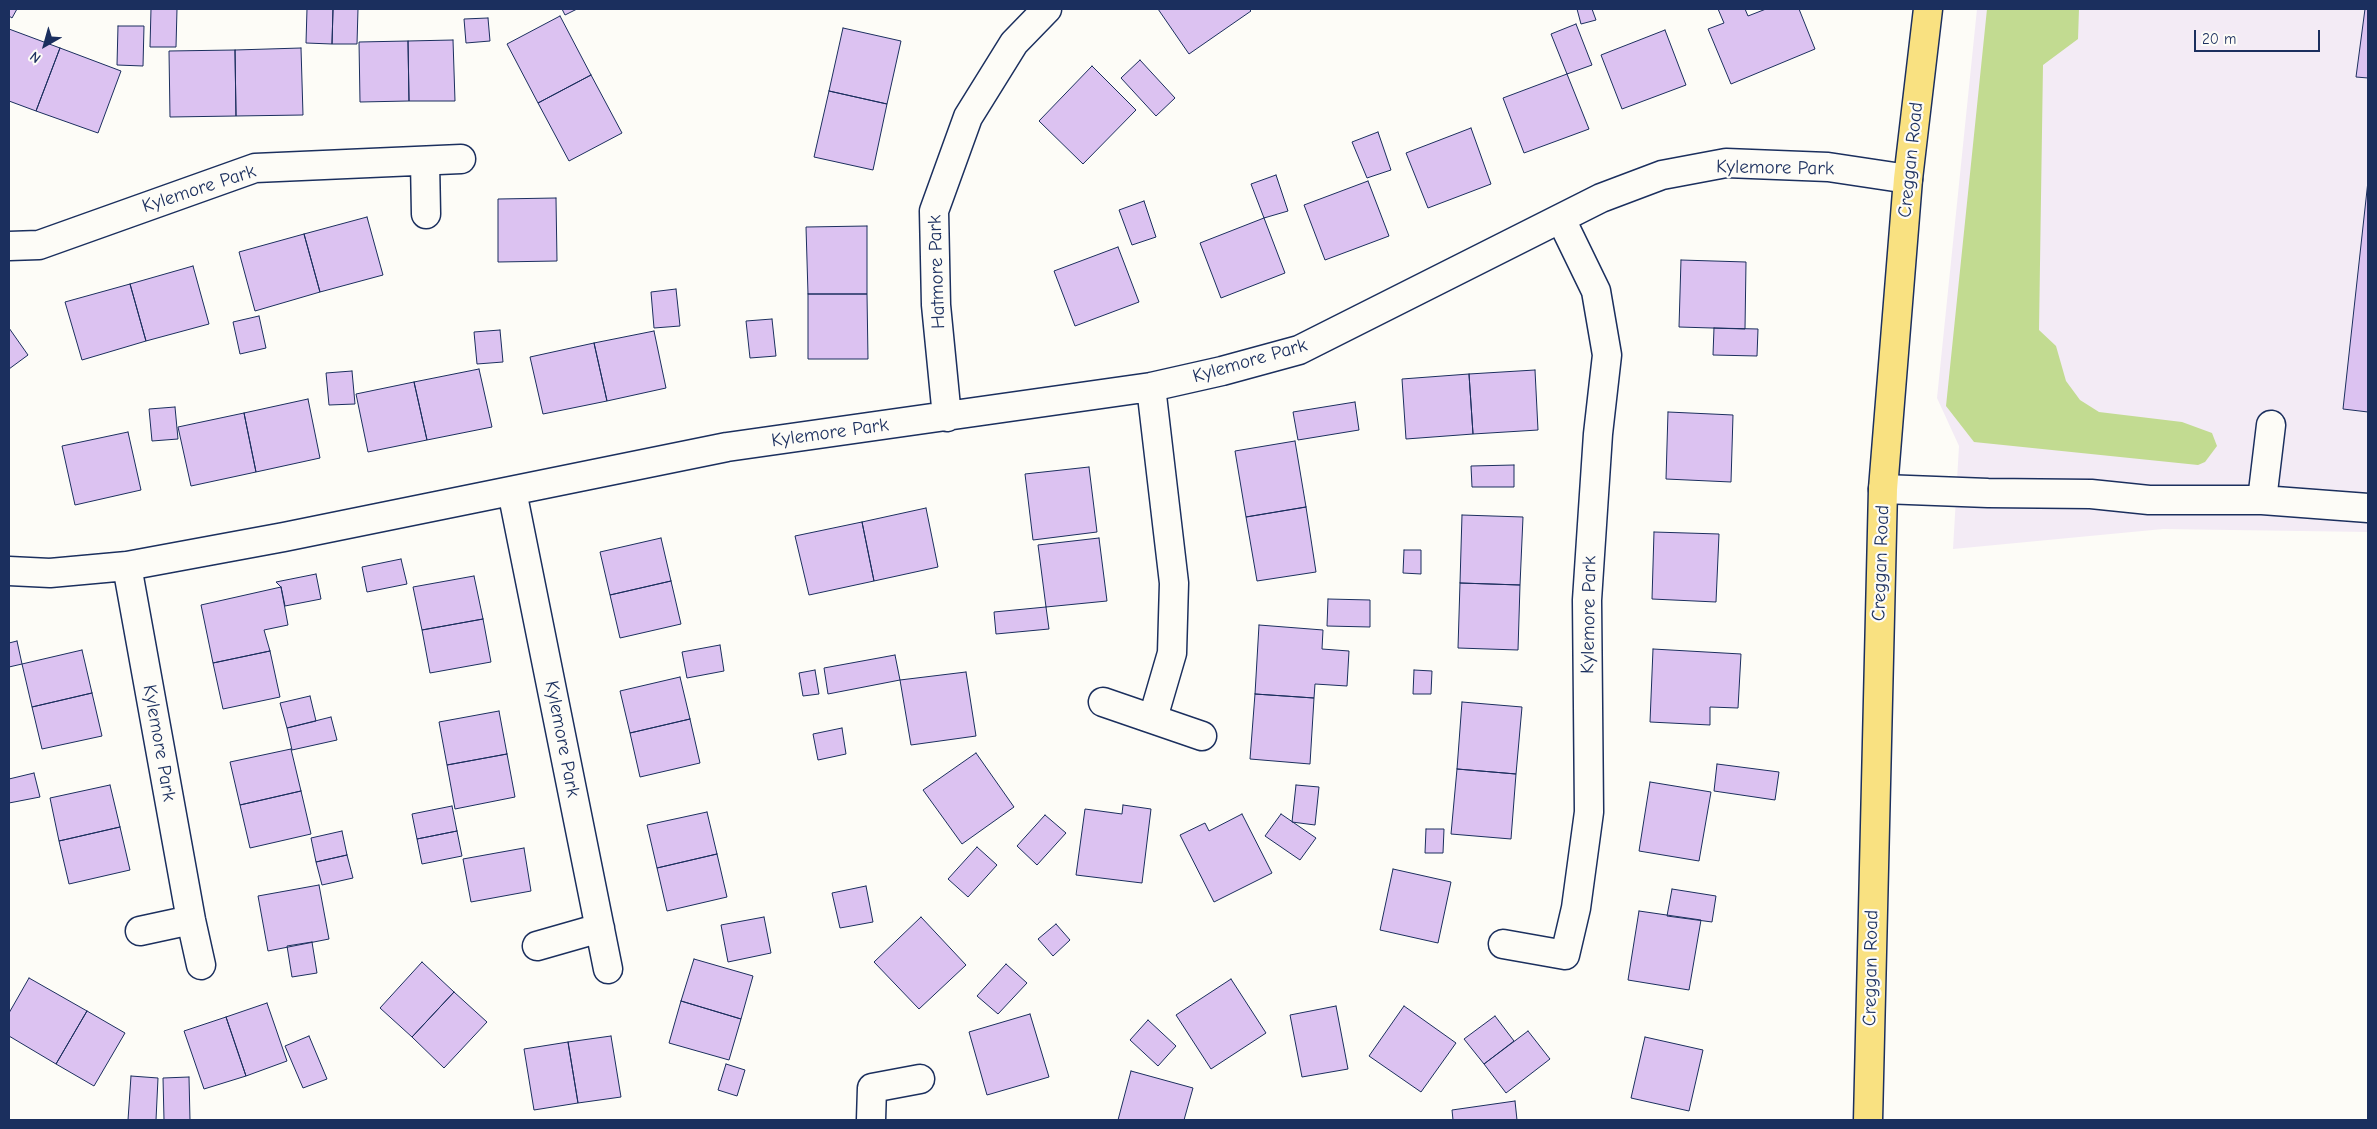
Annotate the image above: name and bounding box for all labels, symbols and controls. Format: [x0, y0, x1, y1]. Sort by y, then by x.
north arrow [20, 20, 70, 70]
scale bar [2197, 20, 2323, 52]
text: 20 m [2202, 30, 2236, 48]
text: N [27, 48, 44, 67]
street label: Creggan Road [1894, 101, 1928, 219]
street label: Kylemore Park [1716, 156, 1834, 180]
street label: Kylemore Park [139, 160, 259, 218]
street label: Hatmore Park [924, 215, 950, 329]
street label: Kylemore Park [1190, 334, 1310, 388]
street label: Kylemore Park [770, 413, 890, 453]
street label: Creggan Road [1868, 505, 1894, 621]
street label: Kylemore Park [1577, 556, 1601, 674]
street label: Kylemore Park [540, 679, 584, 799]
street label: Kylemore Park [138, 683, 180, 803]
street label: Creggan Road [1859, 910, 1883, 1026]

